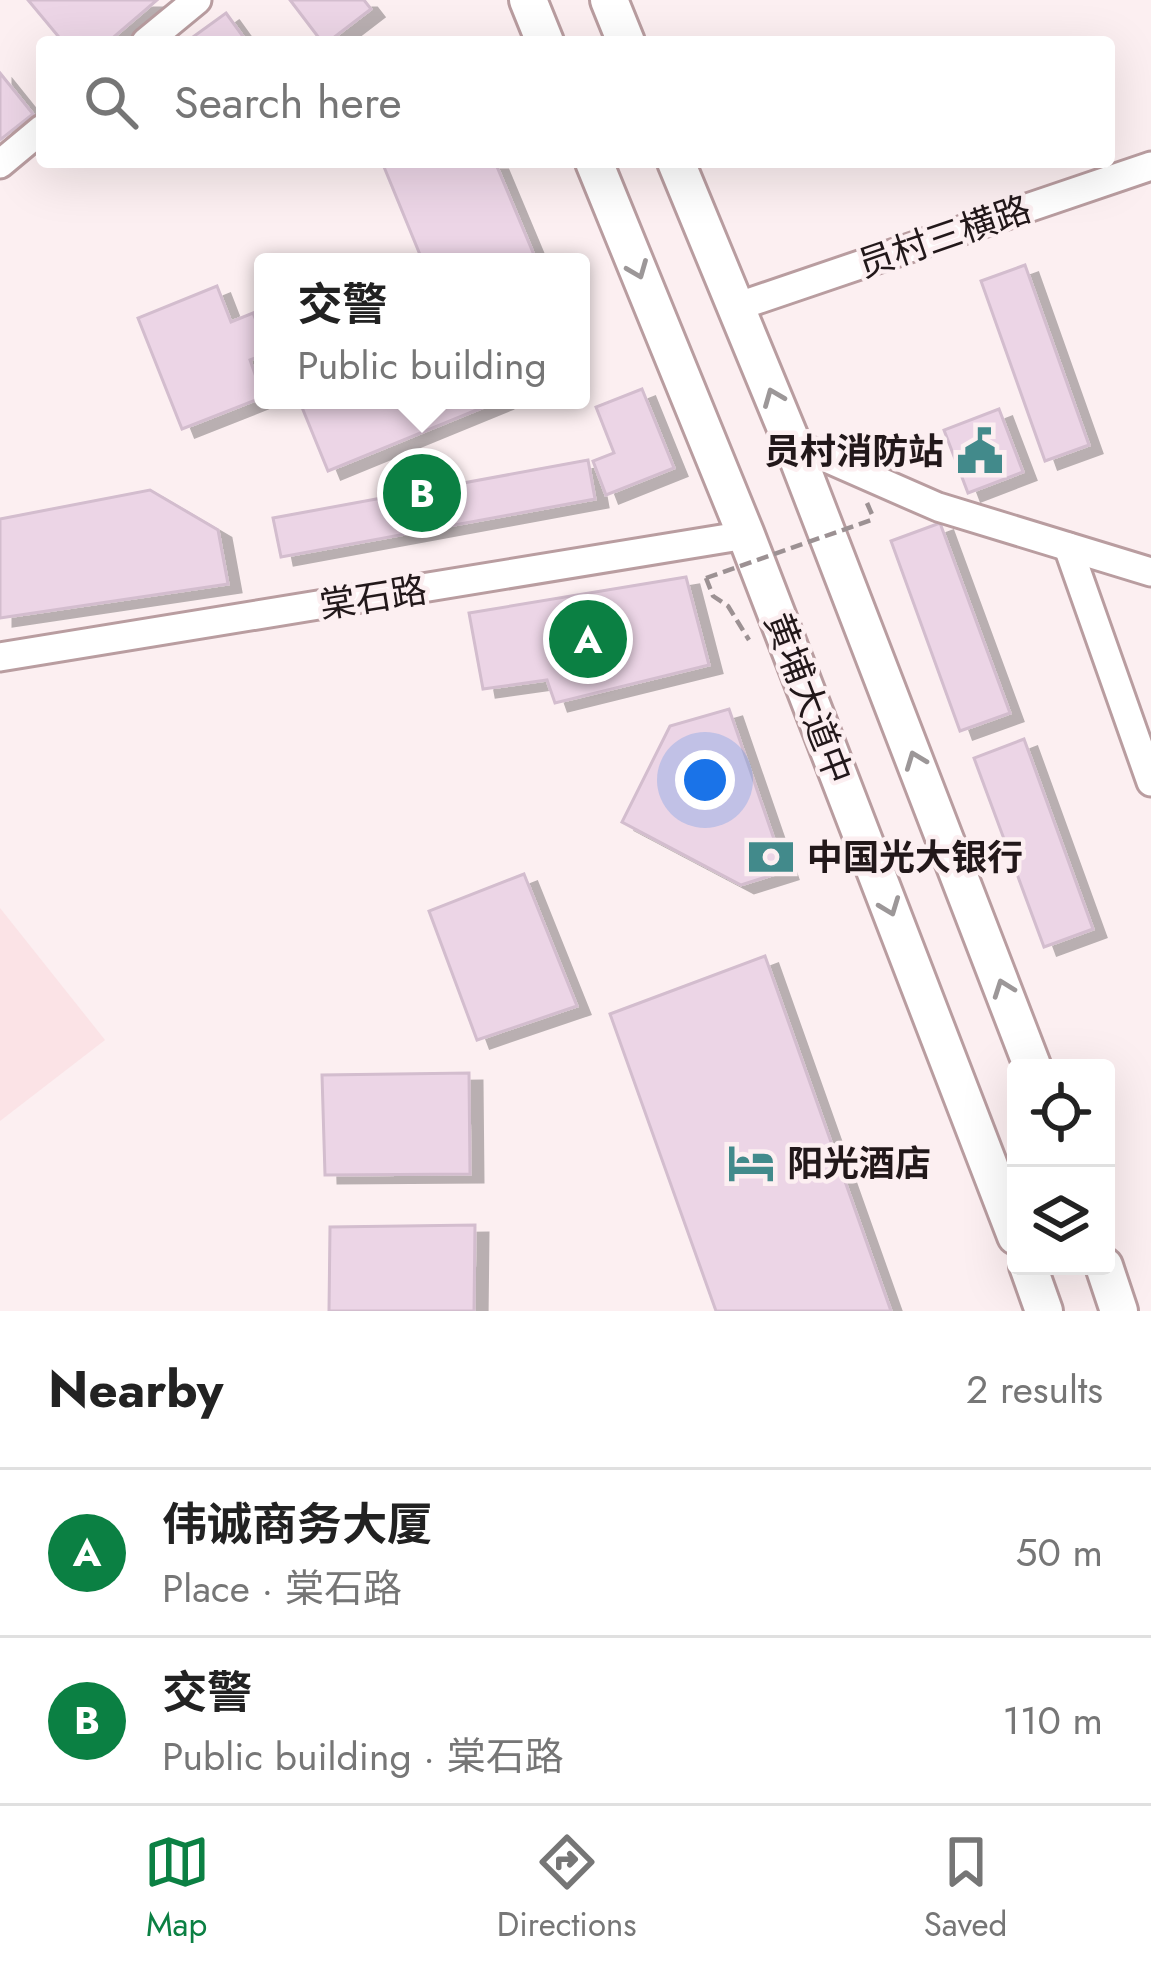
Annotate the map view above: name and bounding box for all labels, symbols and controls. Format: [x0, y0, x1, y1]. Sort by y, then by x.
search box [36, 36, 1115, 168]
icon: search [78, 69, 144, 135]
text: Search here [174, 70, 402, 135]
street label: 员村三横路 [850, 182, 1038, 290]
popup [254, 253, 590, 409]
one-way arrow [624, 259, 649, 280]
text: 交警 [297, 272, 387, 337]
text: Public building [297, 337, 547, 394]
one-way arrow [763, 387, 787, 408]
place label: 员村消防站 [764, 425, 944, 477]
public building icon: 员村消防站 [955, 426, 1005, 476]
pin: B [383, 448, 461, 538]
street label: 棠石路 [316, 563, 430, 631]
pin: A [549, 594, 627, 684]
street label: 黄埔大道中 [752, 605, 866, 791]
your location [675, 750, 735, 810]
one-way arrow [905, 751, 930, 772]
place label: 中国光大银行 [807, 831, 1023, 883]
bank icon: 中国光大银行 [746, 832, 796, 882]
one-way arrow [875, 895, 900, 916]
one-way arrow [993, 979, 1018, 1000]
map controls [1007, 1059, 1115, 1275]
button: locate [1007, 1059, 1115, 1167]
place label: 阳光酒店 [787, 1137, 931, 1189]
hotel icon: 阳光酒店 [726, 1138, 776, 1188]
button: layers [1007, 1167, 1115, 1275]
text: Nearby [48, 1352, 223, 1426]
text: 2 results [966, 1361, 1103, 1418]
text: 伟诚商务大厦 [162, 1492, 432, 1557]
text: A [73, 1524, 101, 1581]
text: 50 m [1015, 1524, 1103, 1581]
text: Place · 棠石路 [162, 1560, 402, 1617]
text: 交警 [162, 1660, 252, 1725]
text: B [74, 1692, 100, 1749]
text: 110 m [1002, 1692, 1103, 1749]
text: Public building · 棠石路 [162, 1728, 564, 1785]
tab: Map [144, 1829, 210, 1948]
tab: Directions [497, 1829, 637, 1948]
tab: Saved [924, 1829, 1007, 1948]

